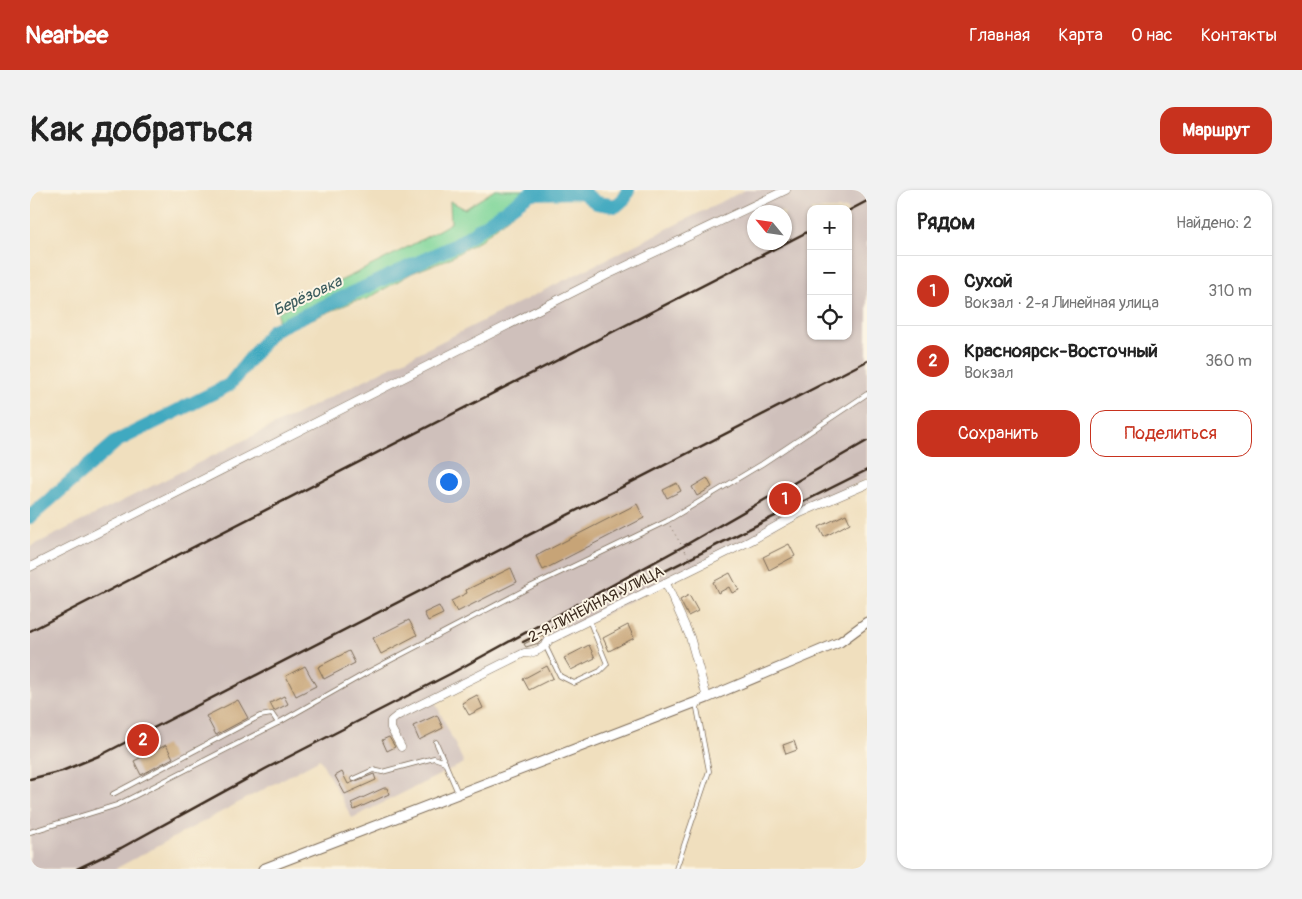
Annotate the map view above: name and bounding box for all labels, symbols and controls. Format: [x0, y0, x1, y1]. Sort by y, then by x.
text: Nearbee [25, 21, 108, 50]
text: Главная [969, 24, 1030, 47]
text: Карта [1058, 24, 1103, 47]
text: О нас [1131, 24, 1173, 47]
text: Контакты [1201, 24, 1277, 47]
button: Маршрут [1160, 107, 1272, 154]
text: Как добраться [30, 108, 253, 152]
north arrow [747, 205, 792, 250]
map controls [807, 205, 852, 340]
button: + [807, 205, 852, 250]
text: Рядом [917, 209, 975, 236]
text: Найдено: 2 [1176, 213, 1252, 233]
button: − [807, 250, 852, 295]
text: Сухой [964, 269, 1013, 293]
water label: Берёзовка [270, 271, 346, 321]
text: 1 [930, 281, 936, 301]
text: 310 m [1208, 281, 1252, 301]
text: Вокзал · 2-я Линейная улица [964, 293, 1159, 313]
button: locate [807, 295, 852, 340]
text: Красноярск-Восточный [964, 339, 1158, 363]
text: 2 [929, 351, 937, 371]
text: 360 m [1205, 351, 1252, 371]
text: Вокзал [964, 363, 1013, 383]
button: Сохранить [917, 410, 1080, 457]
button: Поделиться [1090, 410, 1252, 457]
your location [436, 469, 462, 495]
pin: 1 [769, 480, 801, 518]
street label: 2-Я ЛИНЕЙНАЯ УЛИЦА [525, 562, 667, 647]
pin: 2 [127, 721, 159, 759]

